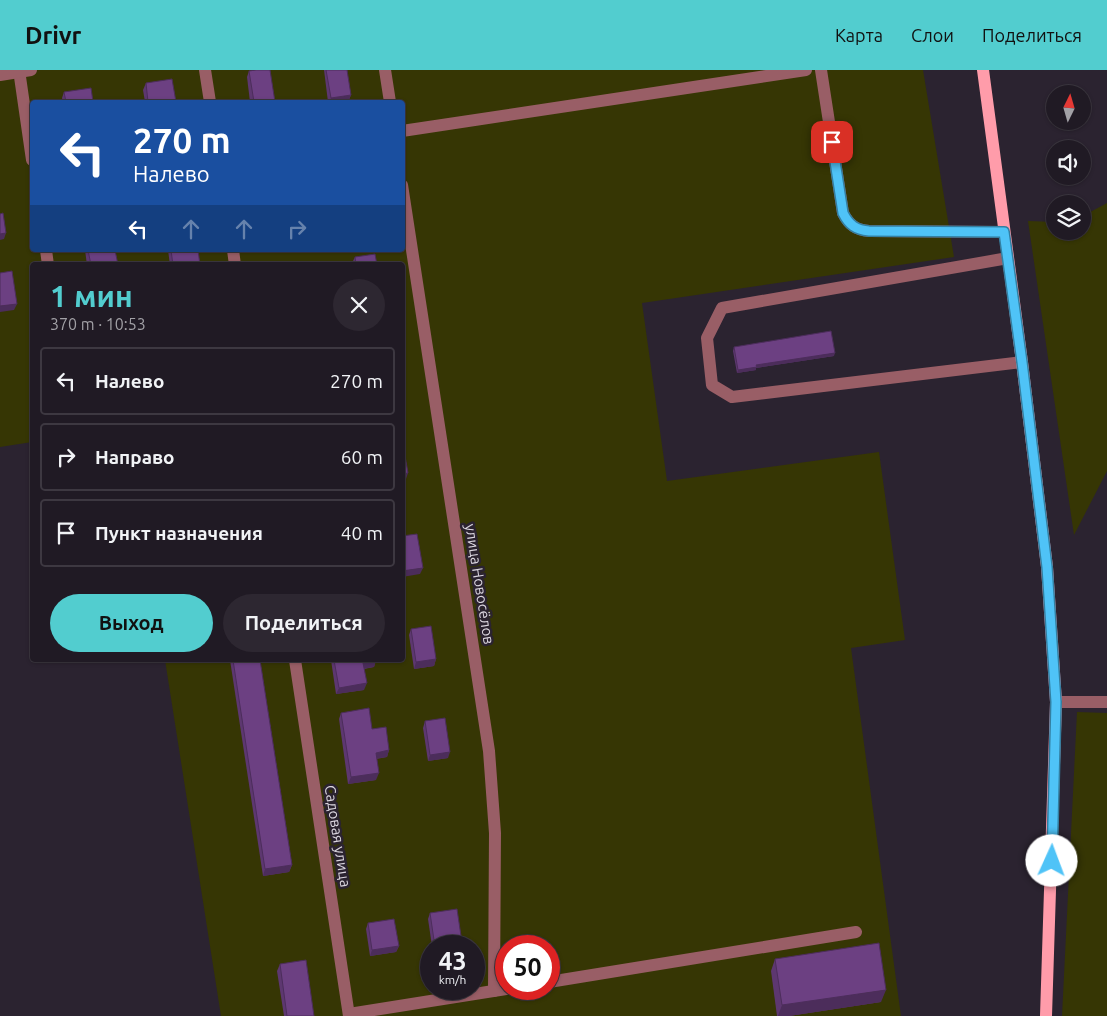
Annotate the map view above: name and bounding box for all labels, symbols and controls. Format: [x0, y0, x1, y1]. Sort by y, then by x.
text: Drivr [25, 22, 81, 49]
text: Карта [835, 25, 883, 45]
text: Слои [911, 25, 954, 45]
text: Поделиться [982, 25, 1082, 45]
north arrow [1046, 85, 1091, 130]
map controls [1046, 85, 1091, 240]
icon: left [50, 120, 115, 185]
text: 270 m [133, 120, 231, 160]
pin [811, 121, 853, 163]
icon: arrive [818, 128, 846, 156]
button: sound [1046, 140, 1091, 185]
text: Налево [133, 161, 210, 186]
button: layers [1046, 195, 1091, 240]
icon: left [124, 215, 152, 243]
icon: ahead [177, 215, 205, 243]
icon: ahead [230, 215, 258, 243]
icon: right [283, 215, 311, 243]
text: 1 мин [50, 279, 133, 313]
button: close [333, 279, 385, 331]
text: 370 m · 10:53 [50, 315, 146, 333]
icon: left [52, 367, 80, 395]
text: Налево [95, 370, 164, 392]
text: 270 m [330, 370, 383, 392]
icon: right [52, 443, 80, 471]
text: Направо [95, 446, 175, 468]
text: 60 m [341, 446, 383, 468]
icon: arrive [52, 519, 80, 547]
text: Пункт назначения [95, 522, 263, 544]
text: 40 m [341, 522, 383, 544]
street label: улица Новосёлов [462, 522, 498, 646]
button: Выход [50, 594, 213, 652]
button: Поделиться [223, 594, 385, 652]
street label: Садовая улица [322, 784, 354, 888]
position arrow [1025, 834, 1077, 886]
speed limit sign: 50 [495, 935, 560, 1000]
text: 43 [438, 947, 467, 975]
text: km/h [439, 973, 466, 986]

